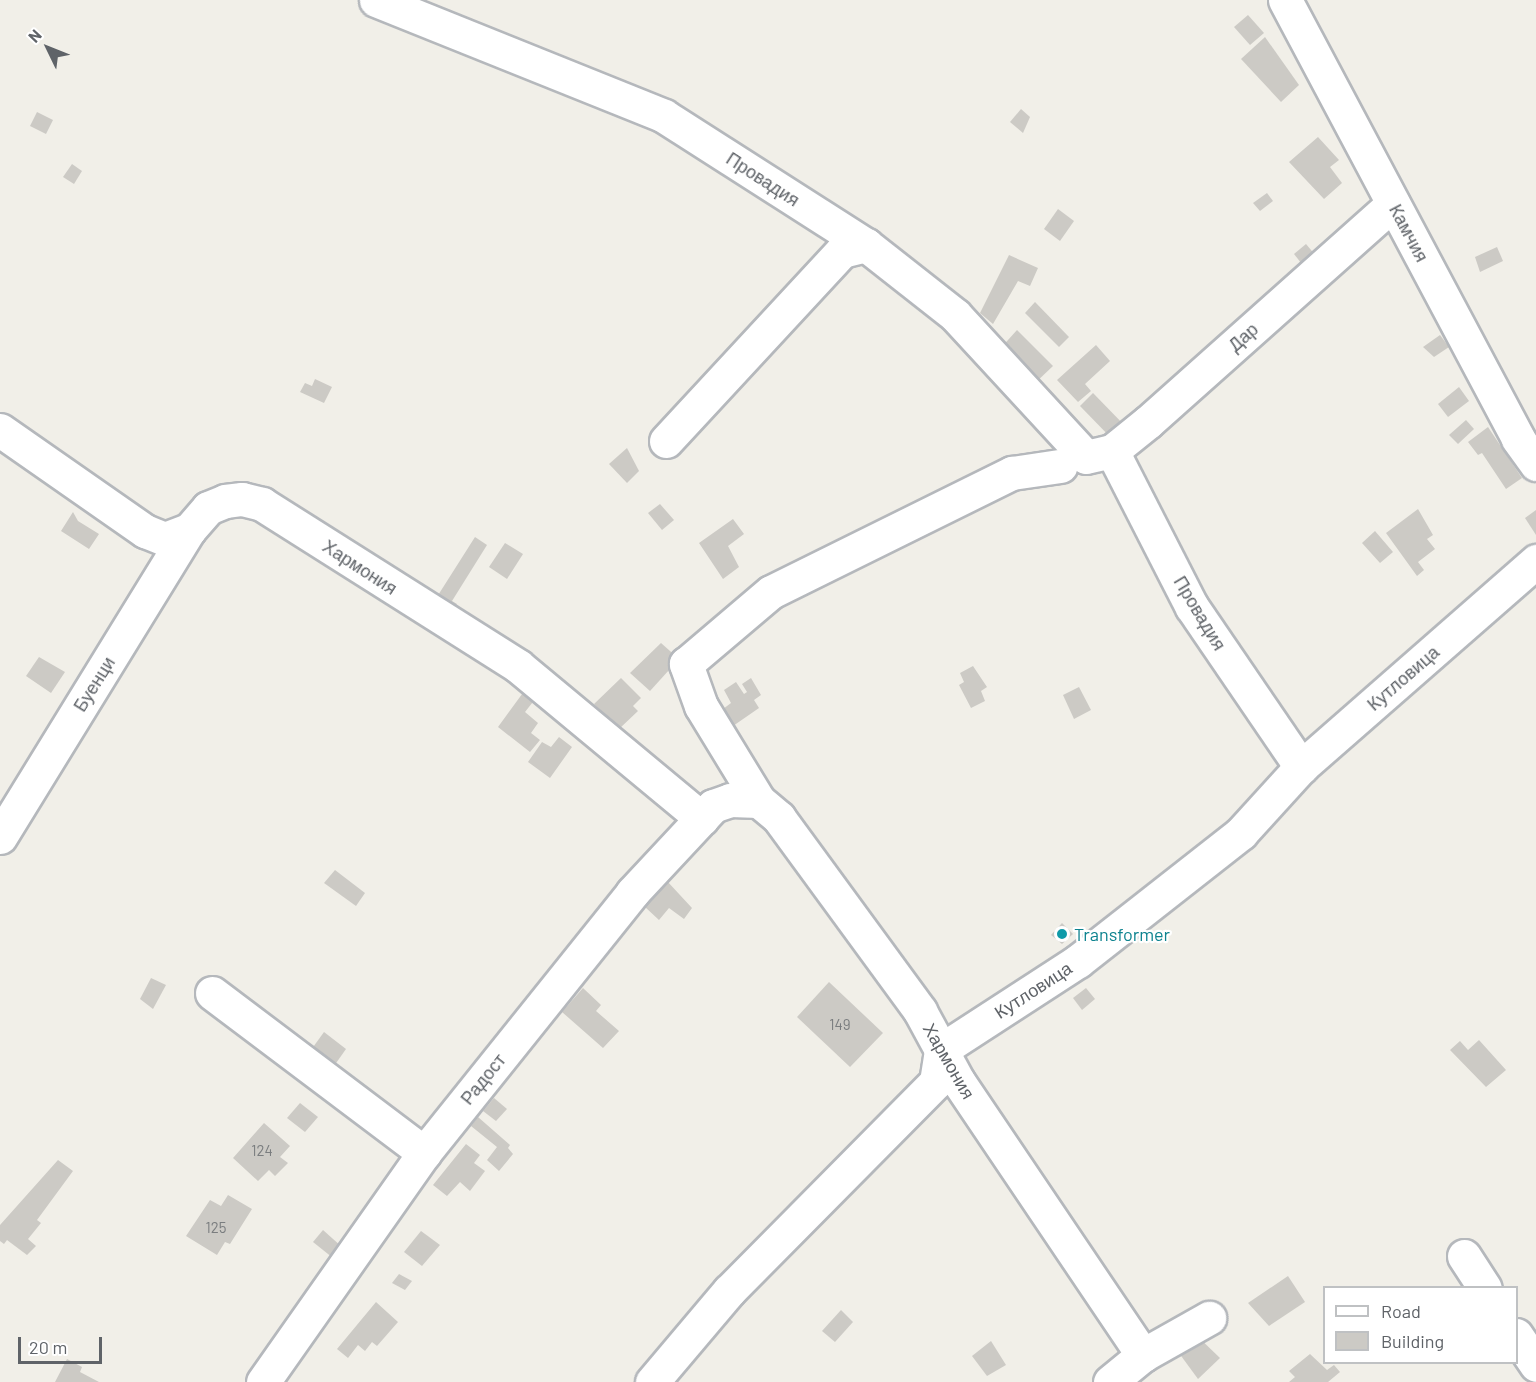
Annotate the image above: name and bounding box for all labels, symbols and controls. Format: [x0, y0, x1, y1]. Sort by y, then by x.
north arrow [18, 18, 78, 78]
text: N [24, 25, 45, 46]
street label: Провадия [722, 147, 804, 211]
street label: Камчия [1385, 201, 1433, 265]
street label: Дар [1224, 318, 1262, 356]
street label: Хармония [319, 535, 401, 599]
street label: Провадия [1169, 572, 1231, 654]
street label: Кутловица [1363, 641, 1443, 715]
street label: Буенци [69, 653, 119, 715]
place label: Transformer [1074, 923, 1170, 945]
marker: Transformer [1055, 927, 1069, 941]
street label: Кутловица [990, 957, 1076, 1023]
house number: 149 [829, 1016, 851, 1034]
street label: Хармония [919, 1019, 979, 1103]
street label: Радост [456, 1049, 510, 1109]
house number: 124 [251, 1142, 273, 1160]
house number: 125 [206, 1219, 226, 1237]
legend [1323, 1286, 1518, 1364]
text: Road [1381, 1300, 1421, 1322]
scale bar [21, 1325, 105, 1363]
text: Building [1381, 1330, 1444, 1352]
text: 20 m [29, 1336, 67, 1358]

